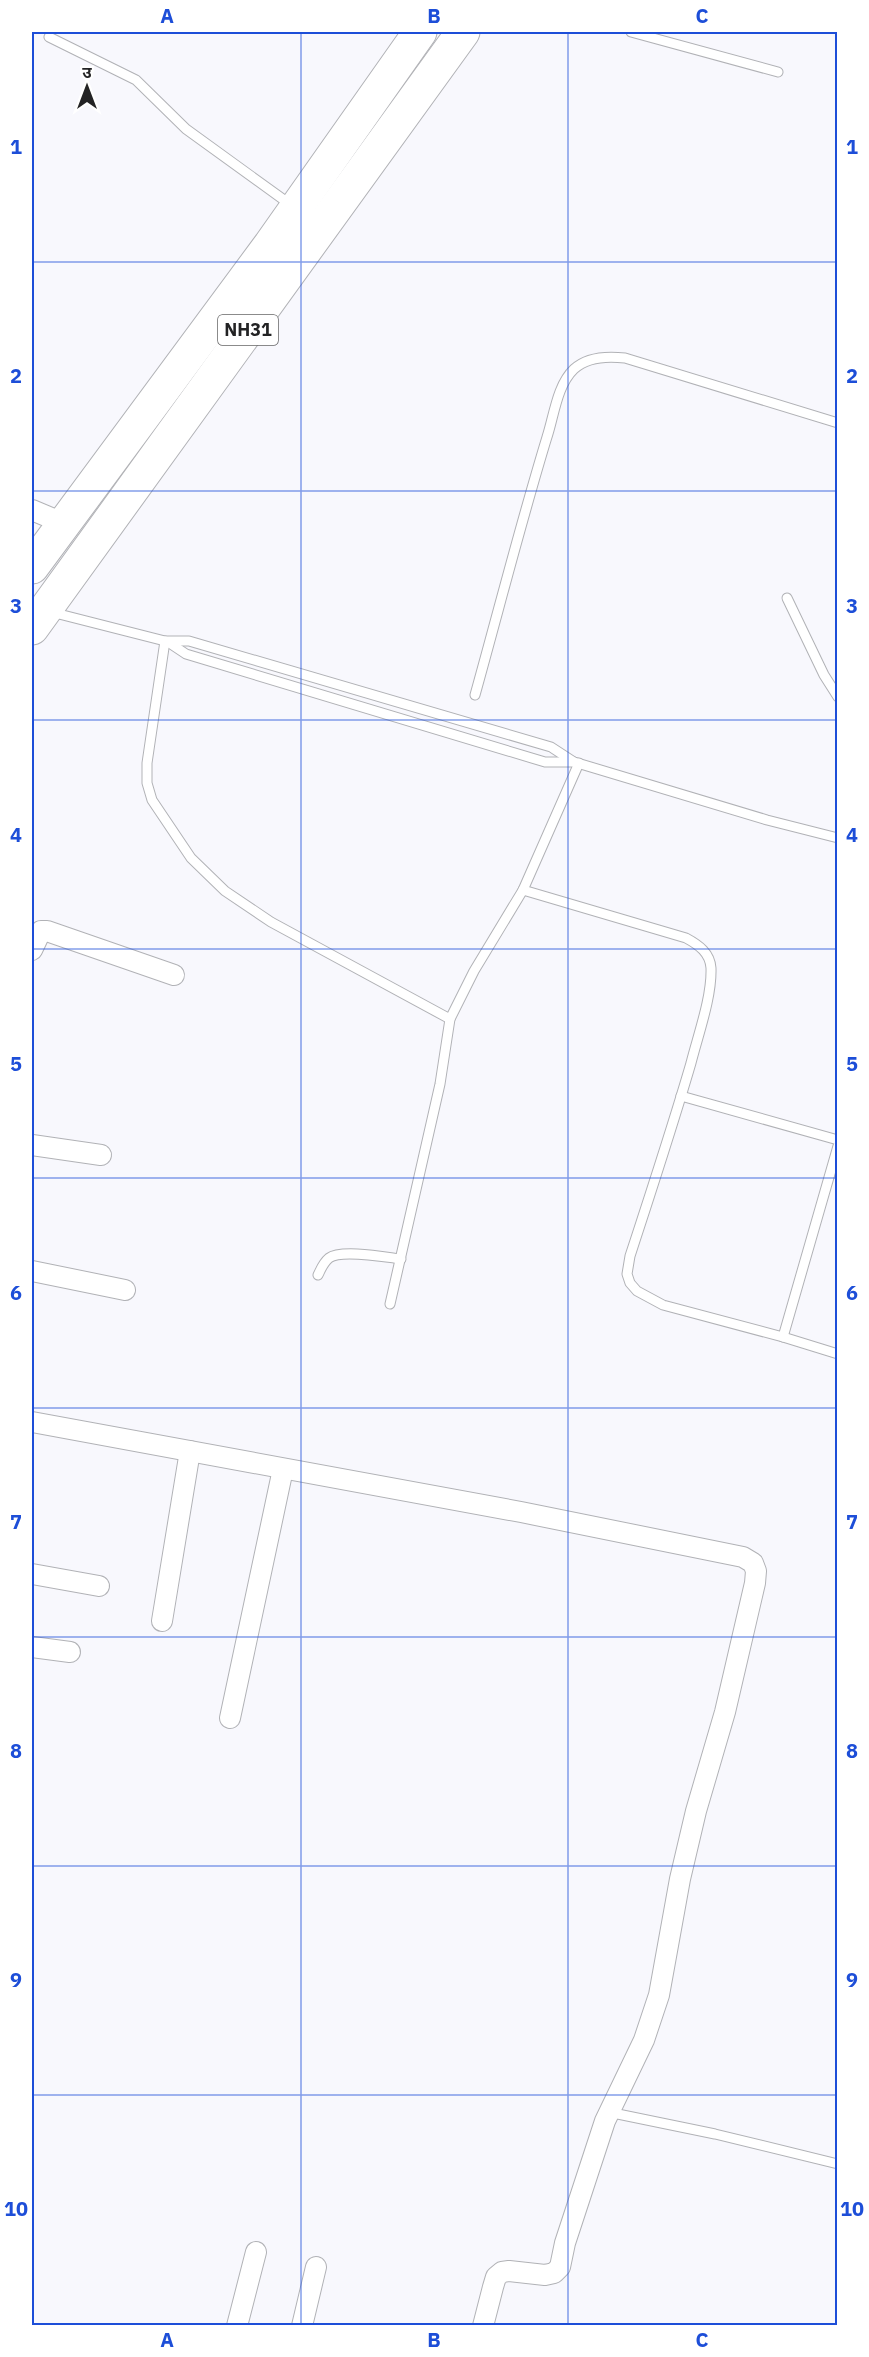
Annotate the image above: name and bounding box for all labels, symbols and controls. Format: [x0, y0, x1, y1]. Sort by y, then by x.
text: A [160, 2, 174, 29]
text: B [427, 2, 441, 29]
text: C [695, 2, 709, 29]
north arrow [57, 57, 117, 117]
text: उ [82, 62, 92, 82]
text: 1 [10, 133, 22, 160]
text: 1 [846, 133, 858, 160]
road number: NH31 [218, 315, 278, 345]
text: 2 [10, 362, 22, 389]
text: 2 [846, 362, 858, 389]
text: 3 [10, 592, 22, 619]
text: 3 [846, 592, 858, 619]
text: 4 [10, 821, 22, 848]
text: 4 [846, 821, 858, 848]
text: 5 [10, 1050, 22, 1077]
text: 5 [846, 1050, 858, 1077]
text: 6 [10, 1279, 22, 1306]
text: 6 [846, 1279, 858, 1306]
text: 7 [10, 1508, 22, 1535]
text: 7 [846, 1508, 858, 1535]
text: 8 [10, 1737, 22, 1764]
text: 8 [846, 1737, 858, 1764]
text: 9 [10, 1966, 22, 1993]
text: 9 [846, 1966, 858, 1993]
text: 10 [4, 2195, 28, 2222]
text: 10 [840, 2195, 864, 2222]
text: A [160, 2326, 174, 2353]
text: B [427, 2326, 441, 2353]
text: C [695, 2326, 709, 2353]

